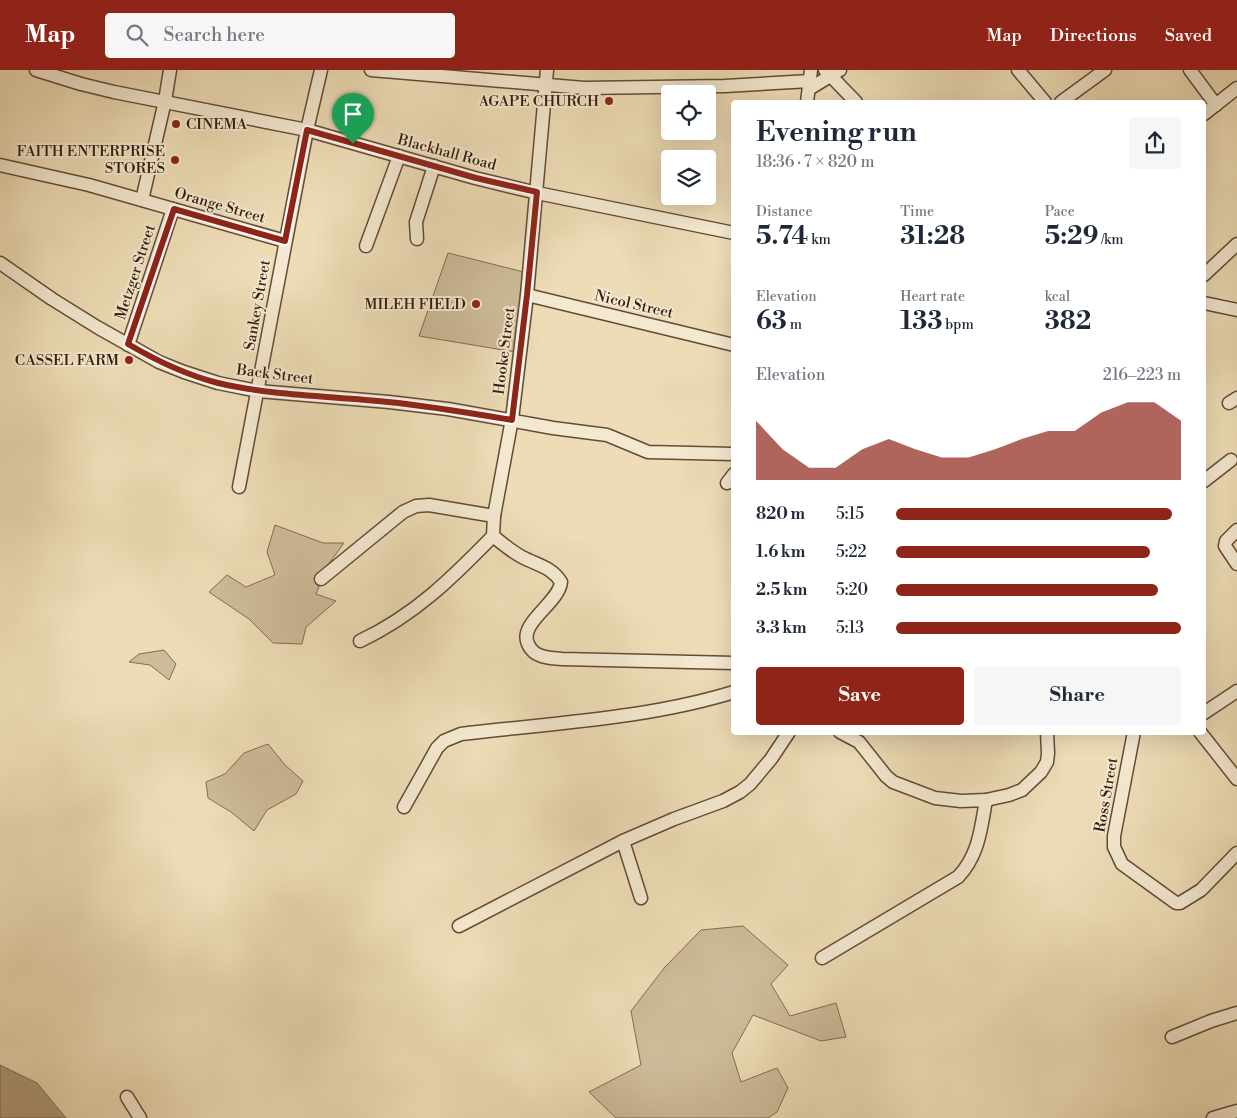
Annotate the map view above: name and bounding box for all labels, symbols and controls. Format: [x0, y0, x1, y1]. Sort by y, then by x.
search box [105, 13, 455, 58]
text: Map [25, 20, 75, 50]
icon: search [123, 21, 151, 49]
text: Search here [163, 23, 265, 47]
text: Map [986, 24, 1022, 47]
text: Directions [1050, 24, 1137, 47]
text: Saved [1165, 24, 1212, 47]
map controls [661, 85, 716, 205]
button: locate [661, 85, 716, 140]
place label: AGAPE CHURCH [478, 92, 599, 111]
pin [332, 93, 374, 144]
marker: AGAPE CHURCH [603, 95, 615, 107]
icon: arrive [339, 100, 367, 128]
place label: CINEMA [186, 115, 248, 134]
text: Evening run [756, 115, 917, 150]
button: share [1129, 117, 1181, 169]
marker: CINEMA [170, 118, 182, 130]
street label: Blackhall Road [395, 130, 499, 175]
place label: FAITH ENTERPRISE STORES [17, 142, 165, 178]
button: layers [661, 150, 716, 205]
text: 18:36 · 7 × 820 m [756, 152, 875, 172]
marker: FAITH ENTERPRISE STORES [169, 154, 181, 166]
street label: Orange Street [172, 183, 268, 228]
text: Distance [756, 203, 813, 221]
text: Time [900, 203, 934, 221]
text: Pace [1045, 203, 1075, 221]
text: 5.74 [756, 221, 808, 252]
text: 31:28 [900, 221, 965, 252]
text: 5:29 [1045, 221, 1098, 252]
street label: Metzger Street [111, 222, 160, 322]
text: km [808, 231, 831, 249]
text: /km [1098, 231, 1124, 249]
street label: Sankey Street [240, 258, 275, 352]
street label: Nicol Street [593, 286, 676, 323]
text: Elevation [756, 288, 817, 306]
text: Heart rate [900, 288, 965, 306]
text: kcal [1045, 288, 1070, 306]
place label: MILEH FIELD [364, 295, 466, 314]
marker: MILEH FIELD [470, 298, 482, 310]
street label: Hooke Street [490, 306, 519, 396]
text: 63 [756, 306, 787, 337]
text: 133 [900, 306, 942, 337]
text: 382 [1045, 306, 1091, 337]
text: m [787, 316, 802, 334]
text: bpm [942, 316, 974, 334]
place label: CASSEL FARM [15, 351, 120, 370]
marker: CASSEL FARM [123, 354, 135, 366]
street label: Back Street [234, 360, 315, 389]
text: Elevation [756, 365, 825, 385]
text: 216–223 m [1103, 365, 1181, 385]
text: 820 m [756, 504, 805, 524]
text: 5:15 [836, 504, 864, 524]
text: 1.6 km [756, 542, 805, 562]
text: 5:22 [836, 542, 867, 562]
text: 2.5 km [756, 580, 807, 600]
text: 5:20 [836, 580, 868, 600]
text: 3.3 km [756, 618, 807, 638]
text: 5:13 [836, 618, 864, 638]
button: Save [756, 667, 964, 725]
button: Share [974, 667, 1181, 725]
street label: Ross Street [1091, 756, 1123, 834]

